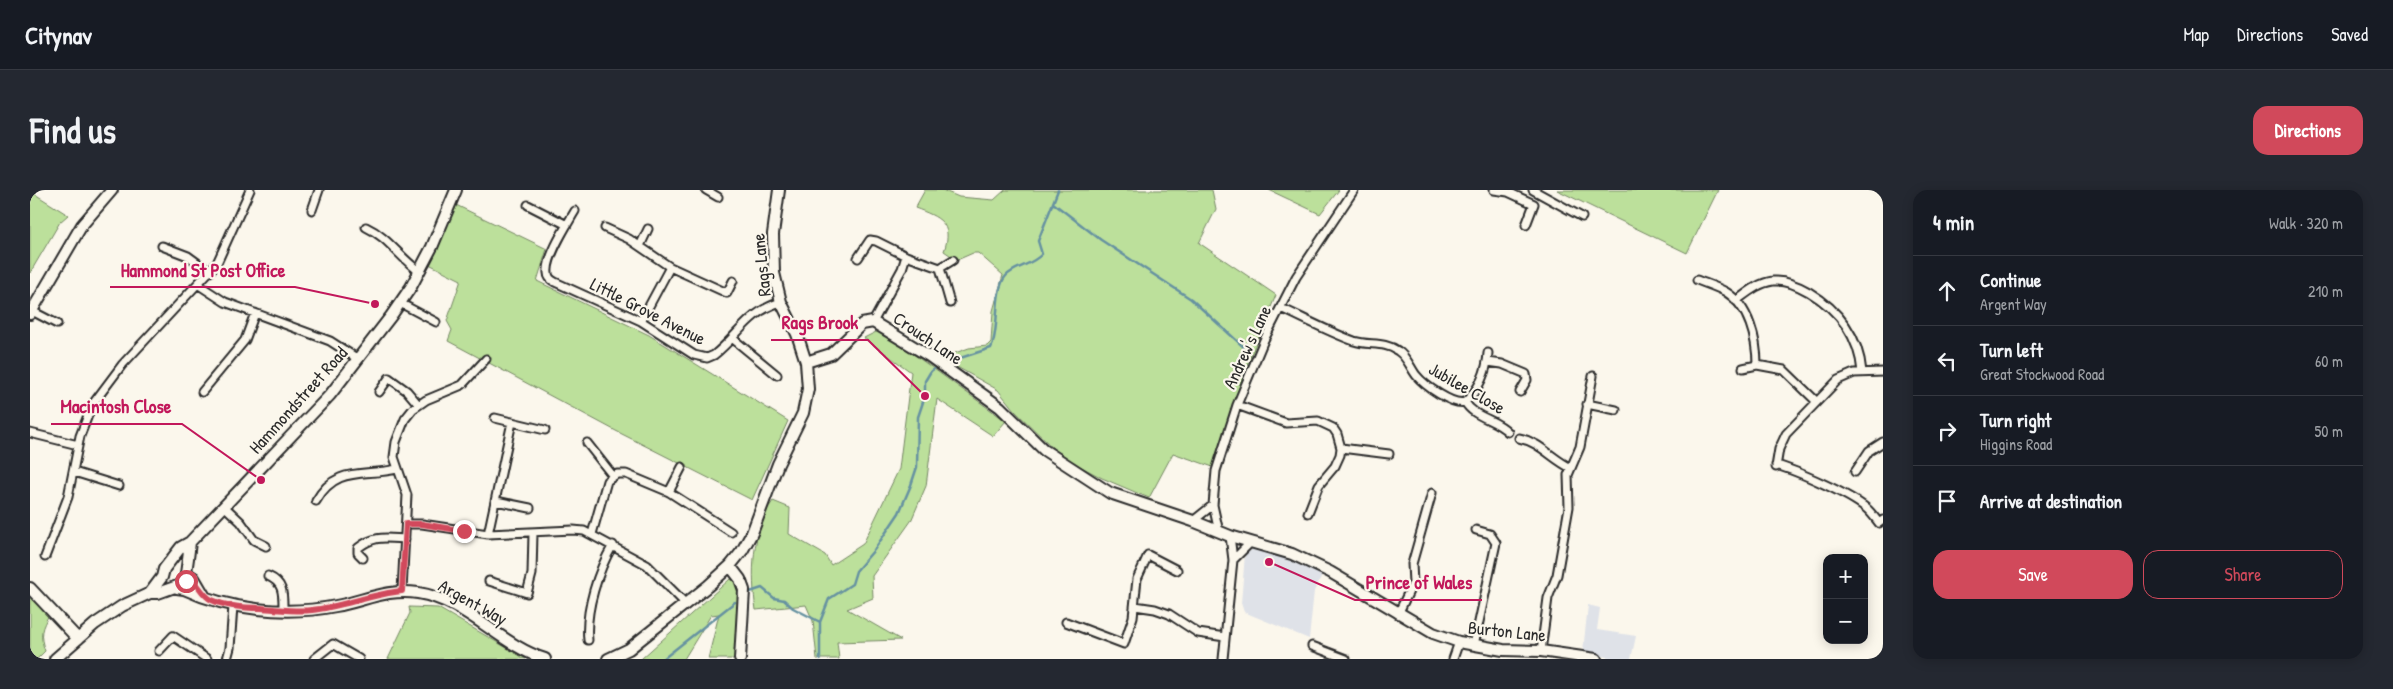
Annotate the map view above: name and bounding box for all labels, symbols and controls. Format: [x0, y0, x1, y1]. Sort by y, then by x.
text: Citynav [25, 19, 92, 51]
text: Map [2184, 22, 2209, 47]
text: Directions [2237, 22, 2303, 47]
text: Saved [2331, 22, 2368, 47]
button: Directions [2253, 106, 2363, 155]
text: Find us [30, 107, 116, 154]
text: 4 min [1933, 208, 1974, 237]
text: Walk · 320 m [2269, 212, 2343, 234]
street label: Rags Lane [745, 232, 777, 298]
callout: Hammond St Post Office [110, 253, 295, 287]
text: Hammond St Post Office [121, 257, 286, 283]
text: Continue [1980, 267, 2041, 293]
street label: Little Grove Avenue [586, 271, 710, 351]
icon: ahead [1933, 277, 1961, 305]
text: 210 m [2308, 280, 2343, 302]
text: Argent Way [1980, 293, 2047, 315]
street label: Andrew's Lane [1217, 301, 1277, 393]
callout: Rags Brook [771, 306, 868, 340]
street label: Crouch Lane [888, 306, 968, 370]
text: Rags Brook [782, 309, 858, 336]
text: Turn left [1980, 337, 2043, 363]
street label: Hammondstreet Road [243, 341, 353, 459]
icon: left [1933, 347, 1961, 375]
text: 60 m [2315, 350, 2343, 372]
street label: Jubilee Close [1424, 356, 1510, 420]
text: Great Stockwood Road [1980, 363, 2104, 385]
callout: Macintosh Close [51, 390, 182, 424]
text: Macintosh Close [61, 393, 172, 419]
text: Turn right [1980, 407, 2051, 433]
icon: right [1933, 417, 1961, 445]
text: 50 m [2315, 420, 2343, 442]
text: Higgins Road [1980, 433, 2052, 455]
icon: arrive [1933, 487, 1961, 515]
text: Arrive at destination [1980, 488, 2122, 514]
route end [453, 520, 476, 543]
button: Save [1933, 550, 2133, 599]
button: Share [2143, 550, 2343, 599]
map controls [1823, 554, 1868, 644]
button: + [1823, 554, 1868, 599]
callout: Prince of Wales [1355, 566, 1482, 600]
text: Prince of Wales [1366, 569, 1473, 595]
route start [175, 570, 198, 593]
street label: Argent Way [434, 573, 512, 631]
button: − [1823, 599, 1868, 644]
street label: Burton Lane [1467, 614, 1547, 648]

